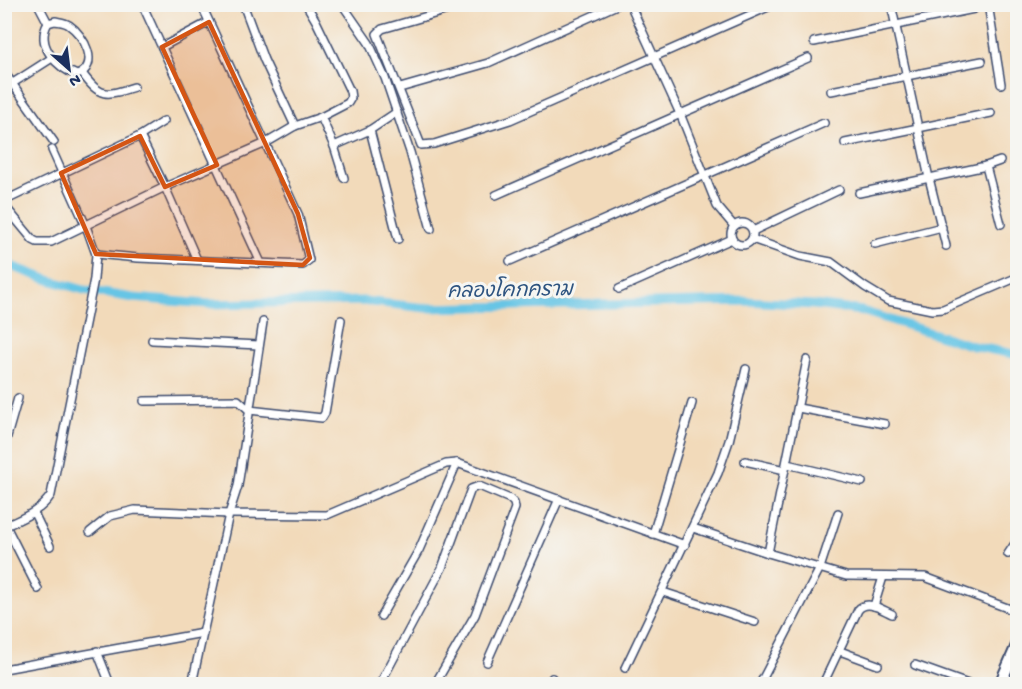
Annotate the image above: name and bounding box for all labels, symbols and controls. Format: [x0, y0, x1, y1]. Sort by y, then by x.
north arrow [39, 39, 99, 99]
text: N [65, 68, 83, 90]
water label: คลองโคกคราม [447, 275, 575, 305]

